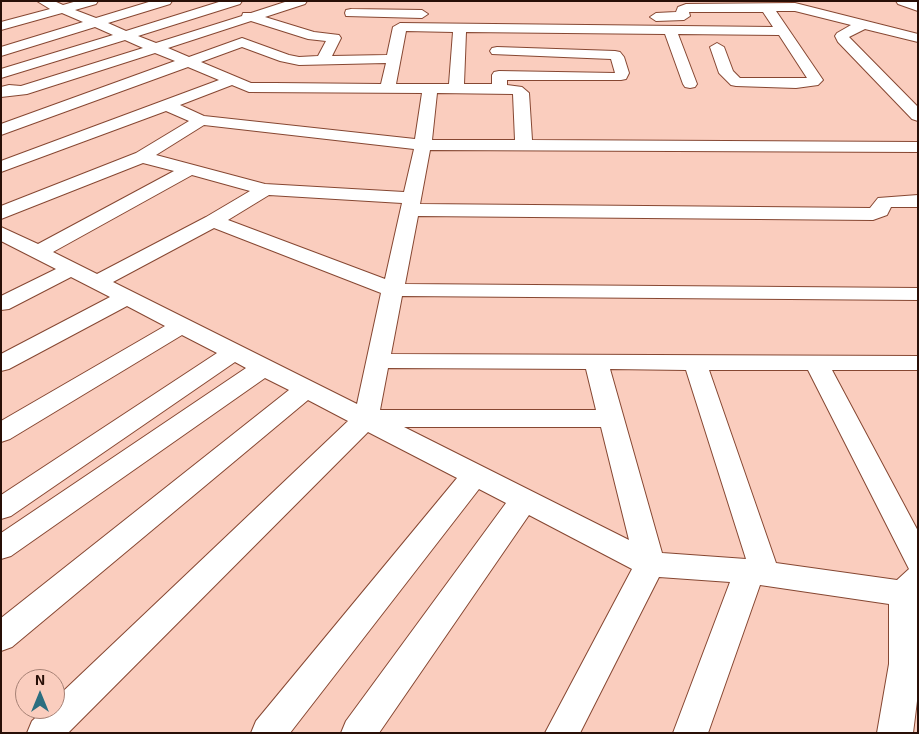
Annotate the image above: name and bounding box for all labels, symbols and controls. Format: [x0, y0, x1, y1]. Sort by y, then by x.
north arrow [15, 669, 65, 719]
text: N [35, 671, 45, 688]

